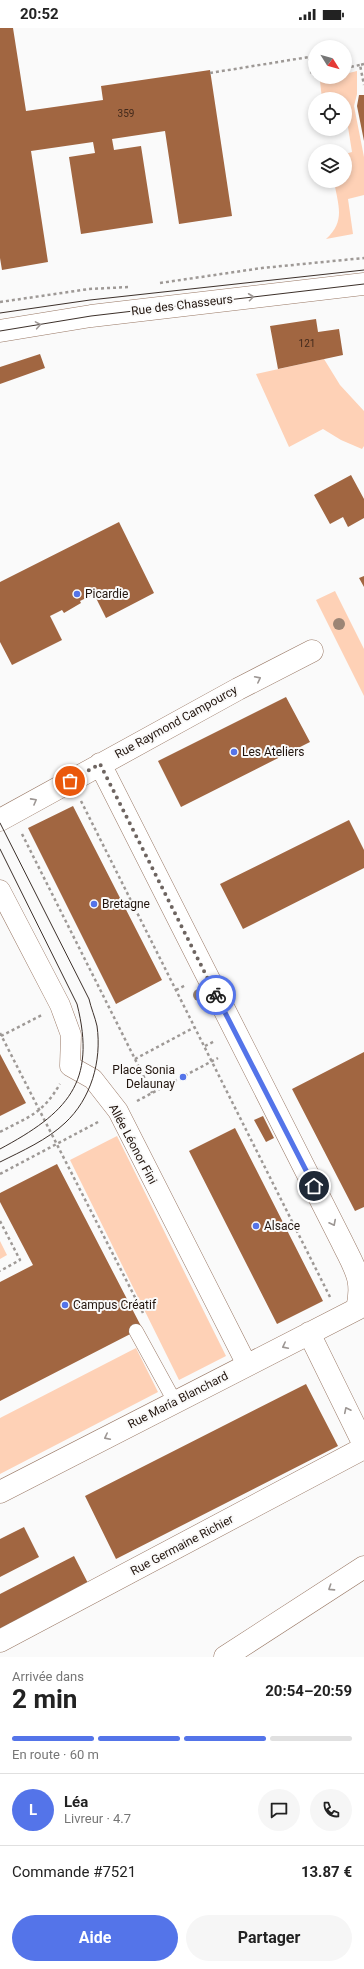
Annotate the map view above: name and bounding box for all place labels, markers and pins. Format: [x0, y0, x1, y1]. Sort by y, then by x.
place label: Picardie [85, 587, 128, 601]
marker: Picardie [72, 589, 82, 599]
place label: Les Ateliers [242, 745, 304, 759]
marker: Les Ateliers [229, 747, 239, 757]
pin [53, 764, 87, 798]
place label: Bretagne [102, 897, 150, 911]
marker: Bretagne [89, 899, 99, 909]
place label: Place Sonia Delaunay [112, 1063, 175, 1091]
marker: Place Sonia Delaunay [178, 1072, 188, 1082]
pin [297, 1169, 331, 1203]
place label: Alsace [264, 1219, 300, 1233]
marker: Alsace [251, 1221, 261, 1231]
place label: Campus Créatif [73, 1298, 157, 1312]
marker: Campus Créatif [60, 1300, 70, 1310]

